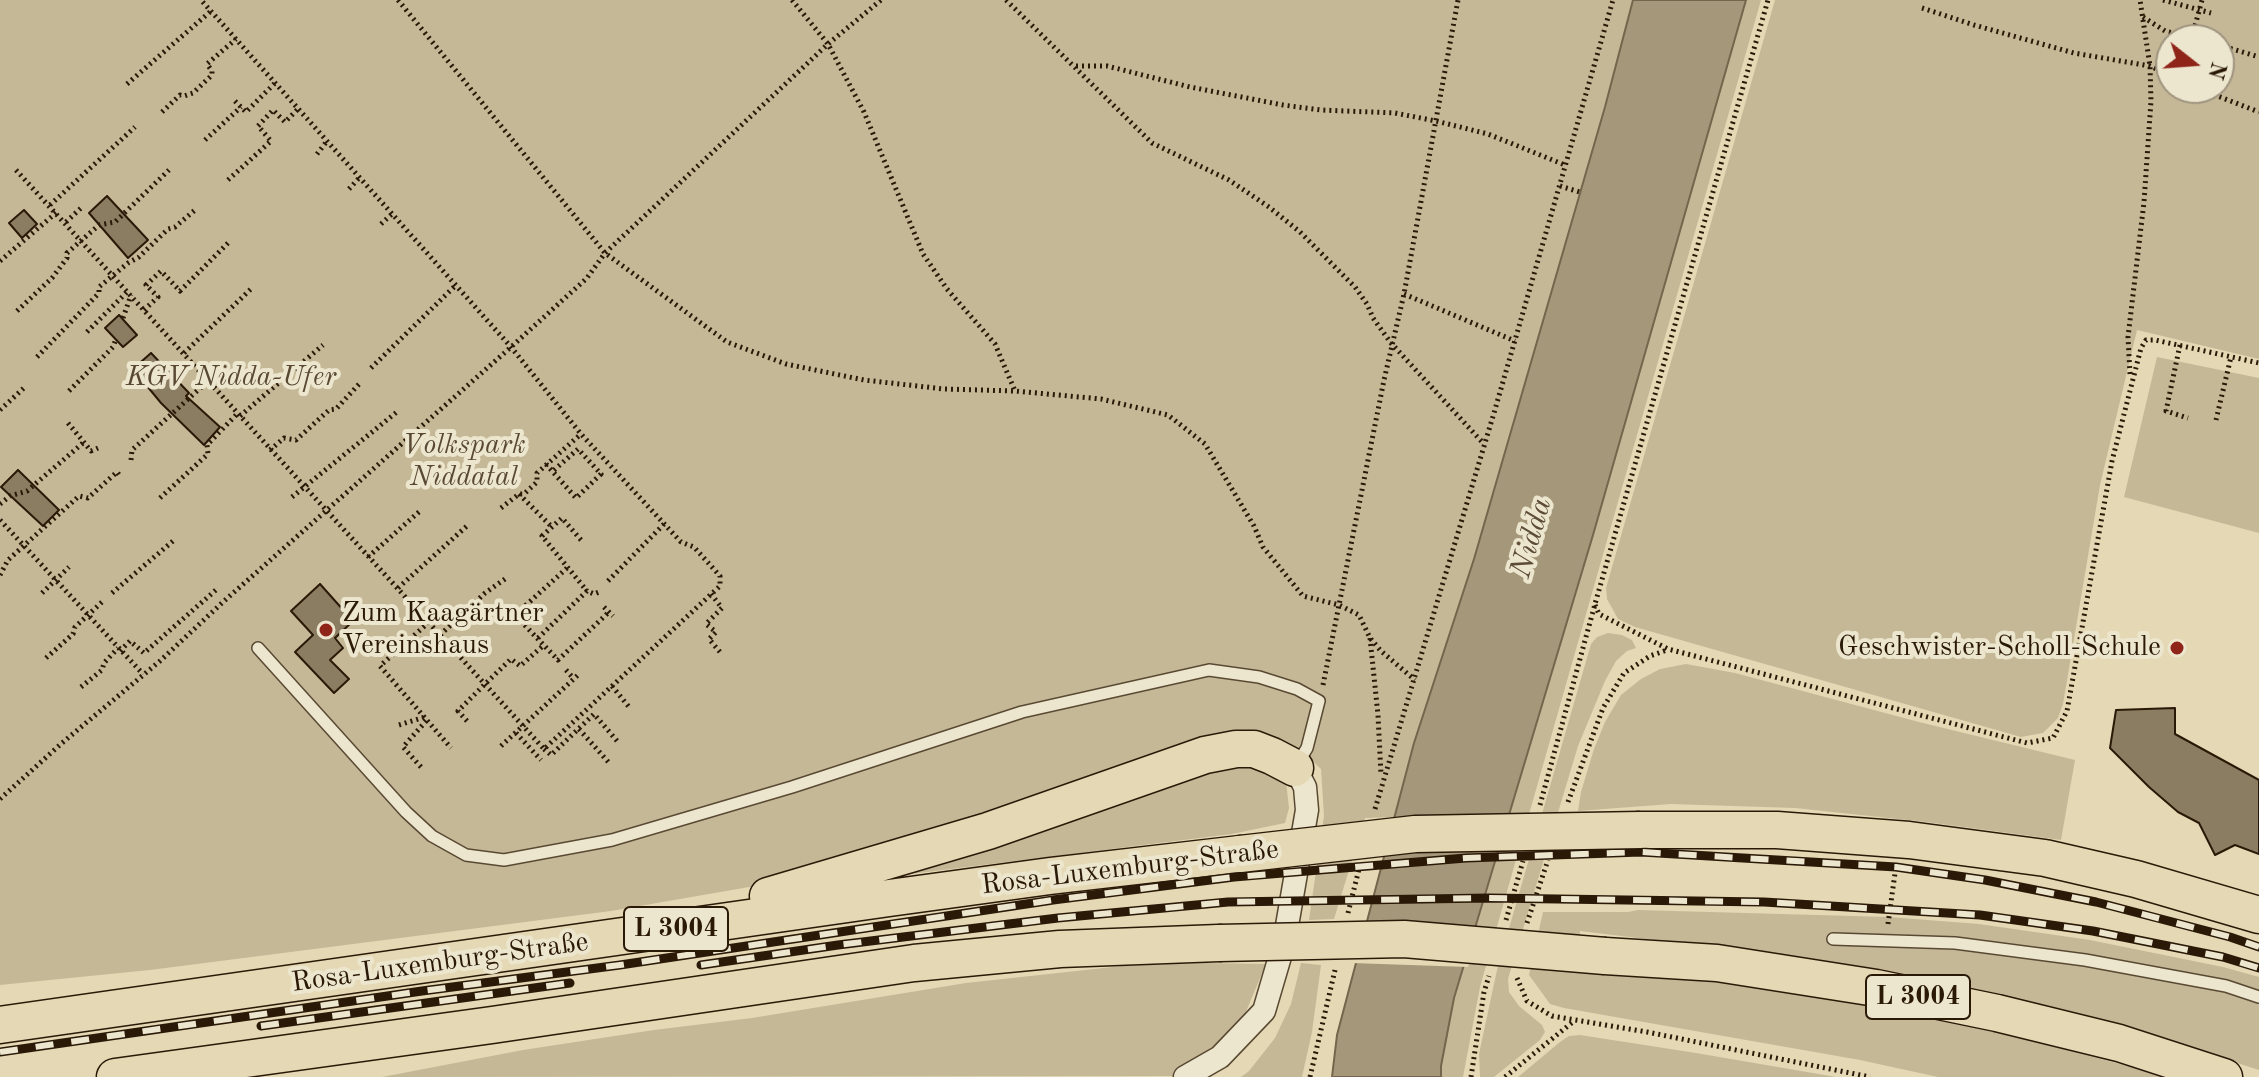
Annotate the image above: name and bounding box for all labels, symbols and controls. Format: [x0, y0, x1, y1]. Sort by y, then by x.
north arrow [2155, 24, 2235, 104]
text: N [2203, 59, 2229, 82]
park label: KGV Nidda-Ufer [126, 361, 336, 395]
park label: Volkspark Niddatal [402, 429, 526, 495]
water label: Nidda [1503, 494, 1561, 582]
place label: Zum Kaagärtner Vereinshaus [342, 597, 544, 663]
marker: Zum Kaagärtner Vereinshaus [317, 621, 335, 639]
place label: Geschwister-Scholl-Schule [1838, 631, 2161, 665]
marker: Geschwister-Scholl-Schule [2168, 639, 2186, 657]
street label: Rosa-Luxemburg-Straße [979, 833, 1281, 903]
road number: L 3004 [624, 907, 728, 951]
street label: Rosa-Luxemburg-Straße [289, 926, 591, 1000]
road number: L 3004 [1866, 975, 1970, 1019]

